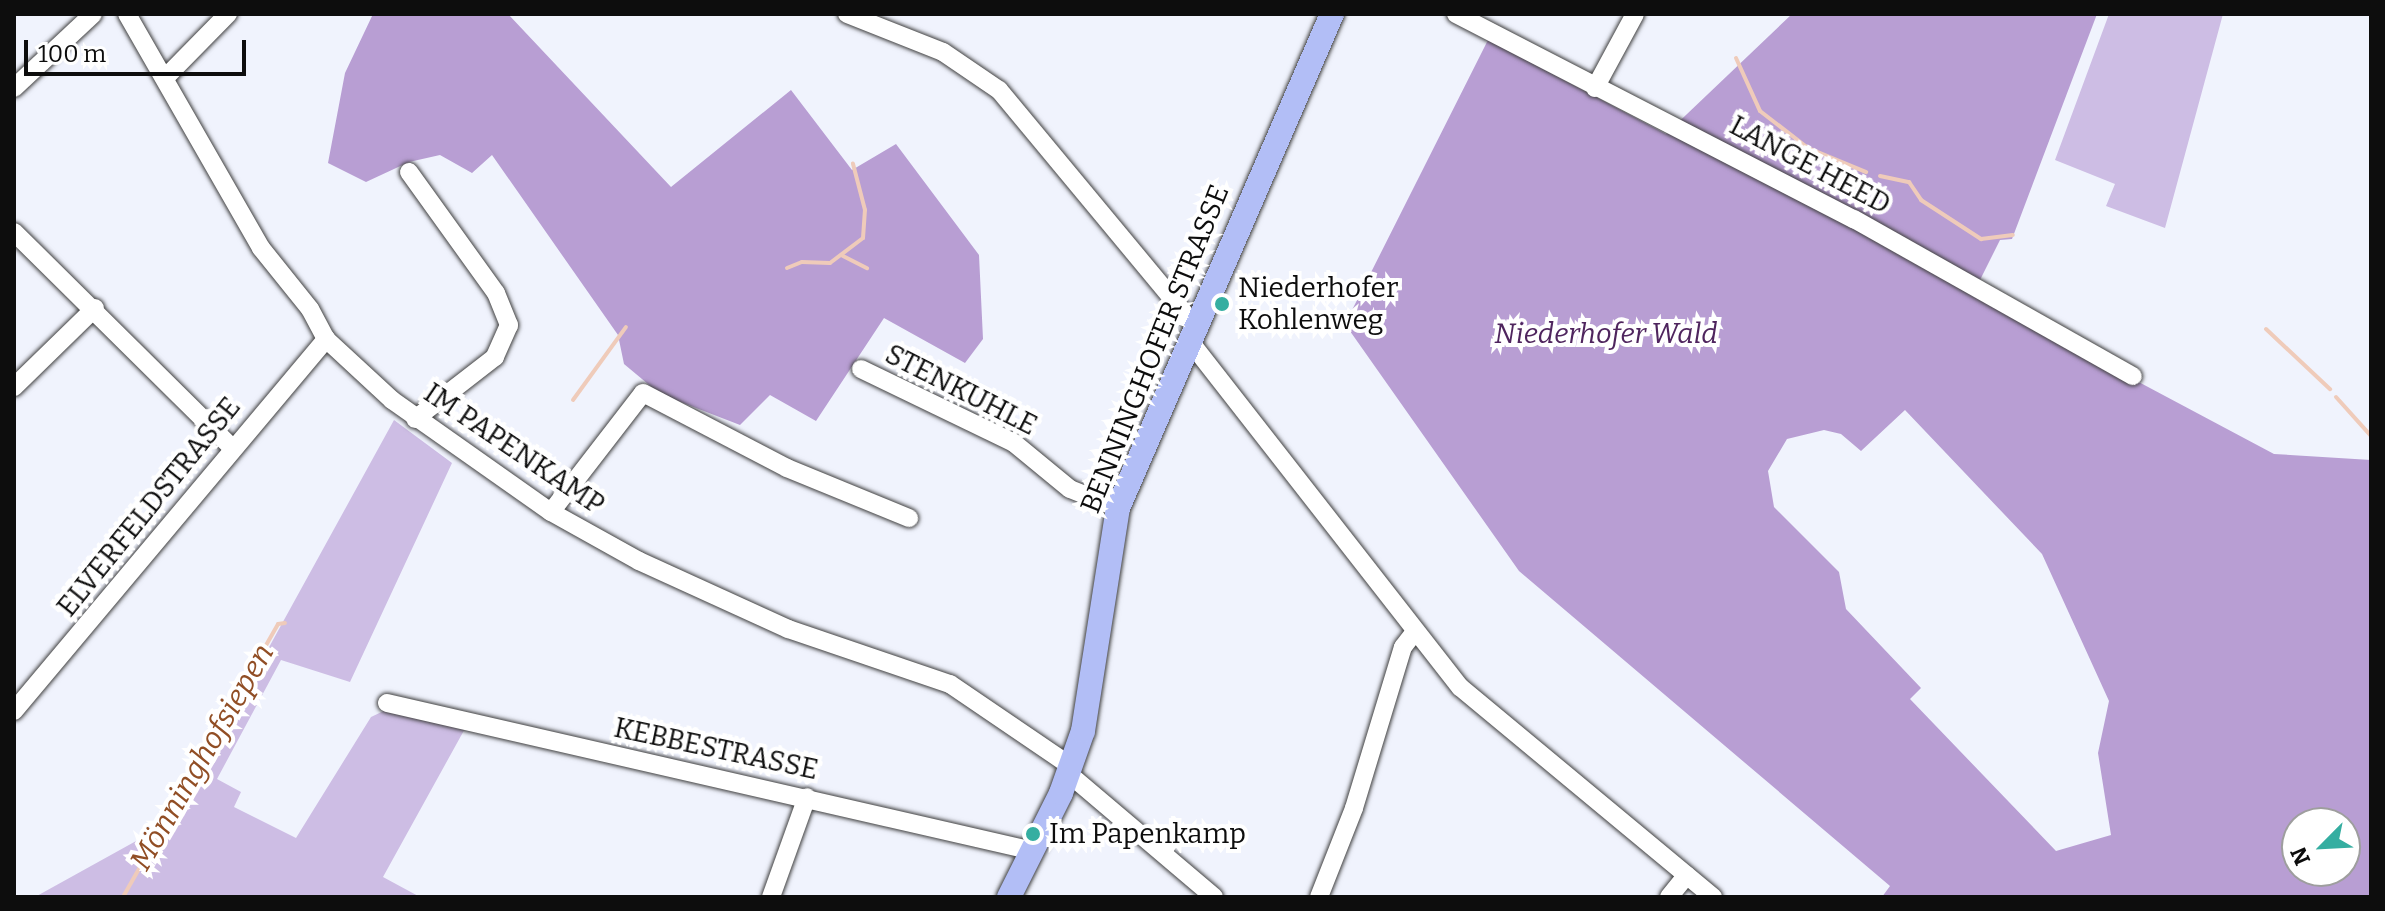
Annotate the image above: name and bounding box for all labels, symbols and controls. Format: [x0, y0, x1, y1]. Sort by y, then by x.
scale bar [28, 24, 250, 74]
text: 100 m [38, 40, 106, 68]
street label: LANGE HEED [1724, 109, 1896, 221]
street label: BENNINGHOFER STRASSE [1074, 180, 1236, 518]
place label: Niederhofer Kohlenweg [1238, 271, 1398, 337]
marker: Niederhofer Kohlenweg [1213, 295, 1231, 313]
park label: Niederhofer Wald [1494, 317, 1718, 351]
street label: STENKUHLE [880, 337, 1042, 443]
street label: IM PAPENKAMP [417, 376, 611, 522]
street label: ELVERFELDSTRASSE [50, 391, 248, 623]
water label: Mönninghofsiepen [123, 637, 281, 877]
street label: KEBBESTRASSE [611, 711, 821, 787]
north arrow [2281, 807, 2361, 887]
place label: Im Papenkamp [1049, 817, 1246, 851]
marker: Im Papenkamp [1024, 825, 1042, 843]
text: N [2285, 843, 2316, 869]

